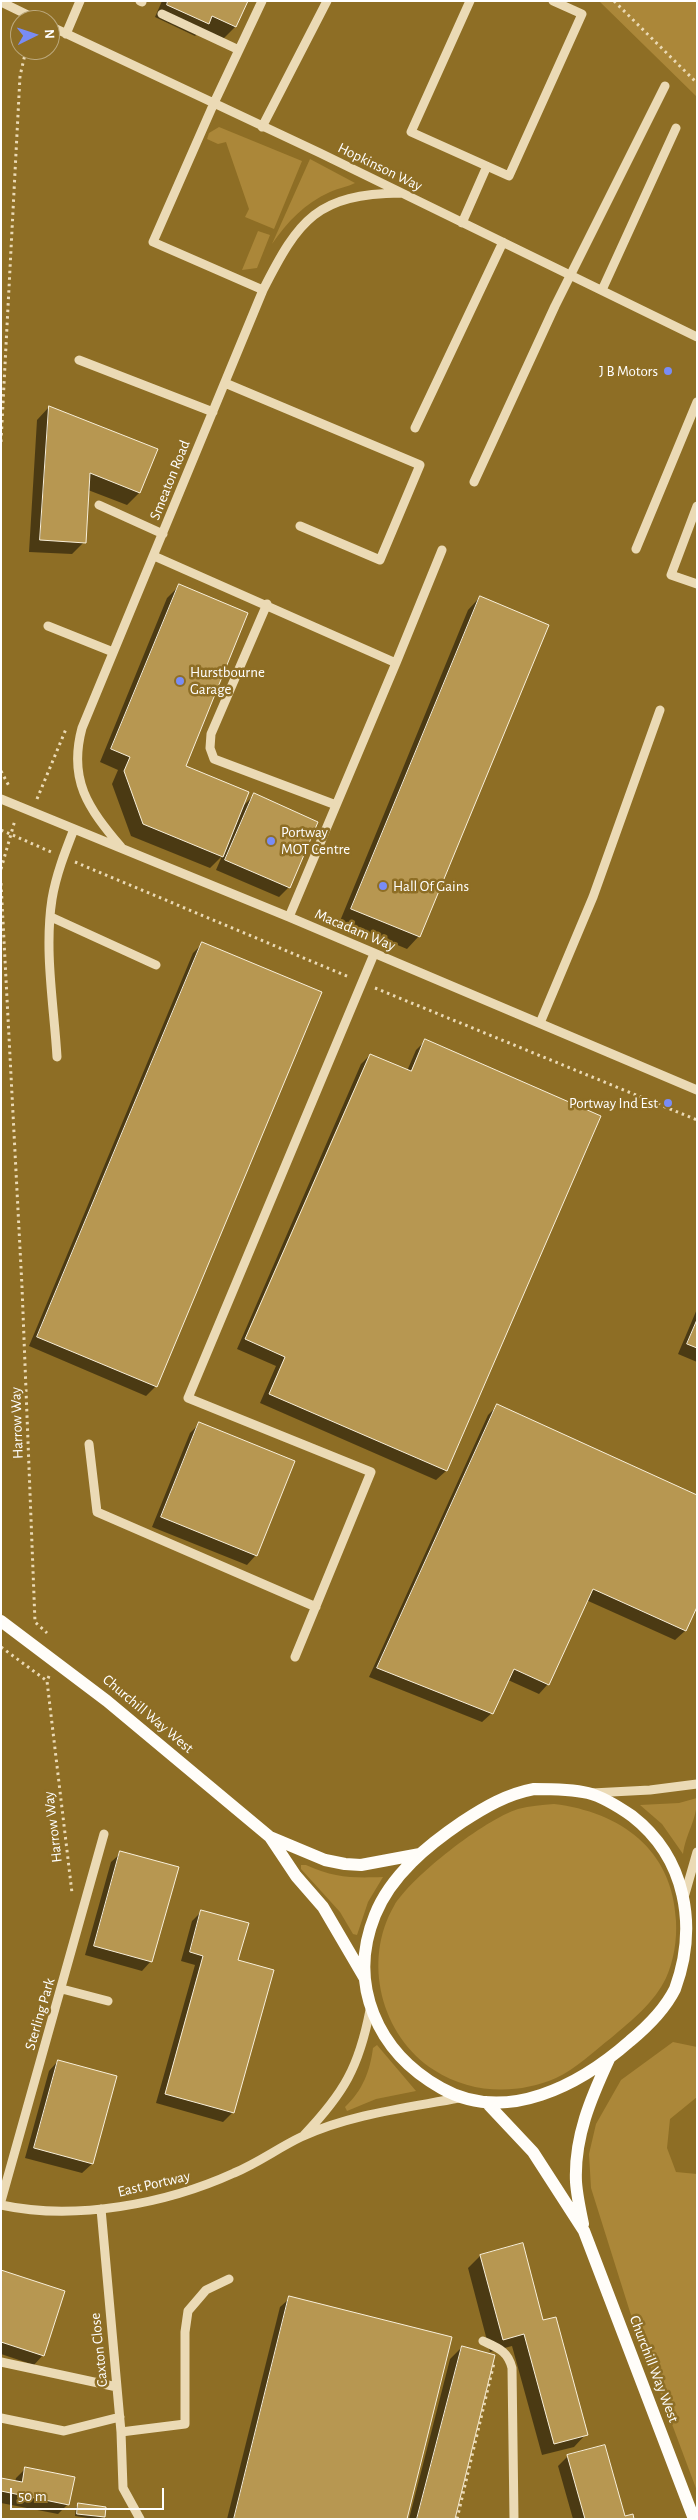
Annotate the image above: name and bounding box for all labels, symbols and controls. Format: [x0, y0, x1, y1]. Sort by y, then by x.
north arrow [10, 10, 60, 60]
text: N [42, 29, 56, 39]
street label: Hopkinson Way [335, 139, 425, 195]
place label: J B Motors [599, 362, 658, 380]
marker: J B Motors [662, 365, 674, 377]
street label: Smeaton Road [146, 437, 194, 523]
place label: Hurstbourne Garage [190, 663, 265, 698]
marker: Hurstbourne Garage [174, 675, 186, 687]
place label: Portway MOT Centre [281, 823, 350, 858]
marker: Portway MOT Centre [265, 835, 277, 847]
place label: Hall Of Gains [393, 877, 469, 895]
marker: Hall Of Gains [377, 880, 389, 892]
street label: Macadam Way [312, 905, 398, 955]
place label: Portway Ind Est [569, 1094, 658, 1112]
marker: Portway Ind Est [662, 1097, 674, 1109]
street label: Harrow Way [7, 1387, 27, 1459]
street label: Churchill Way West [99, 1671, 197, 1757]
street label: Harrow Way [40, 1790, 66, 1864]
street label: Sterling Park [21, 1976, 59, 2052]
street label: East Portway [116, 2167, 192, 2201]
street label: Caxton Close [86, 2312, 112, 2388]
street label: Churchill Way West [625, 2313, 683, 2425]
scale bar [12, 2478, 166, 2510]
text: 50 m [18, 2489, 47, 2504]

